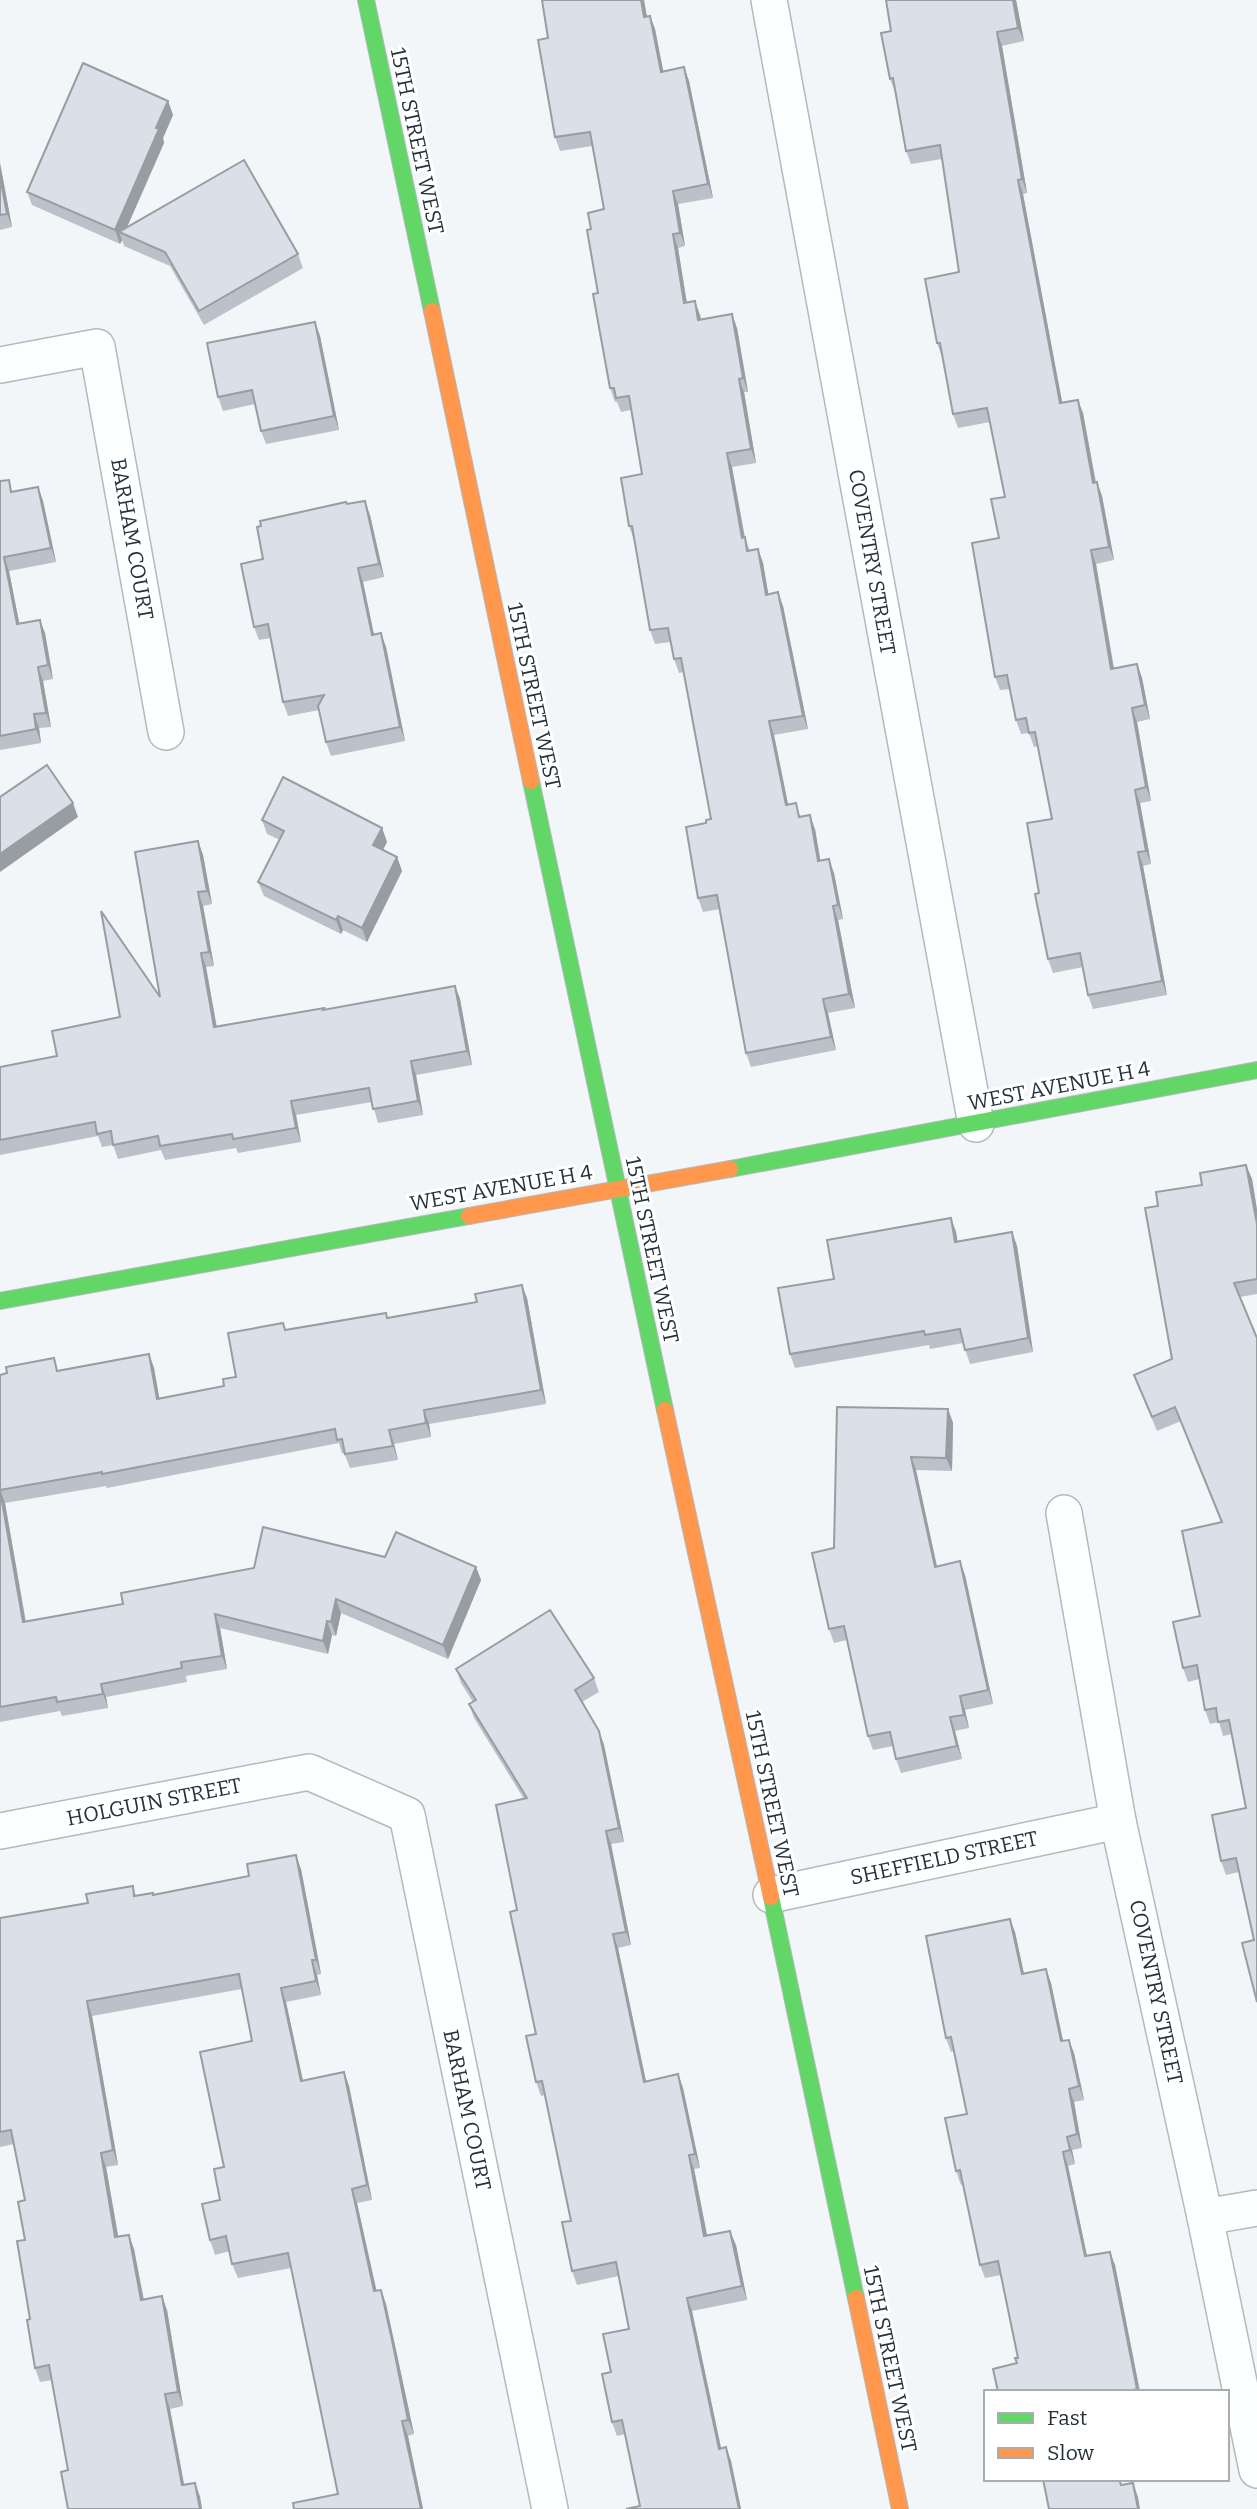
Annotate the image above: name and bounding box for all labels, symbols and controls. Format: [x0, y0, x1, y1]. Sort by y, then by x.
street label: 15TH STREET WEST [385, 45, 449, 237]
street label: BARHAM COURT [105, 456, 159, 622]
street label: COVENTRY STREET [843, 467, 901, 657]
street label: 15TH STREET WEST [502, 600, 566, 792]
street label: WEST AVENUE H 4 [966, 1056, 1152, 1116]
street label: 15TH STREET WEST [620, 1154, 684, 1346]
street label: WEST AVENUE H 4 [408, 1159, 594, 1217]
street label: 15TH STREET WEST [740, 1708, 804, 1900]
street label: HOLGUIN STREET [64, 1772, 244, 1832]
street label: SHEFFIELD STREET [848, 1825, 1040, 1891]
street label: COVENTRY STREET [1124, 1897, 1188, 2087]
street label: BARHAM COURT [437, 2027, 497, 2193]
street label: 15TH STREET WEST [858, 2263, 922, 2455]
legend [984, 2390, 1229, 2481]
text: Fast [1047, 2405, 1088, 2431]
text: Slow [1047, 2440, 1094, 2466]

